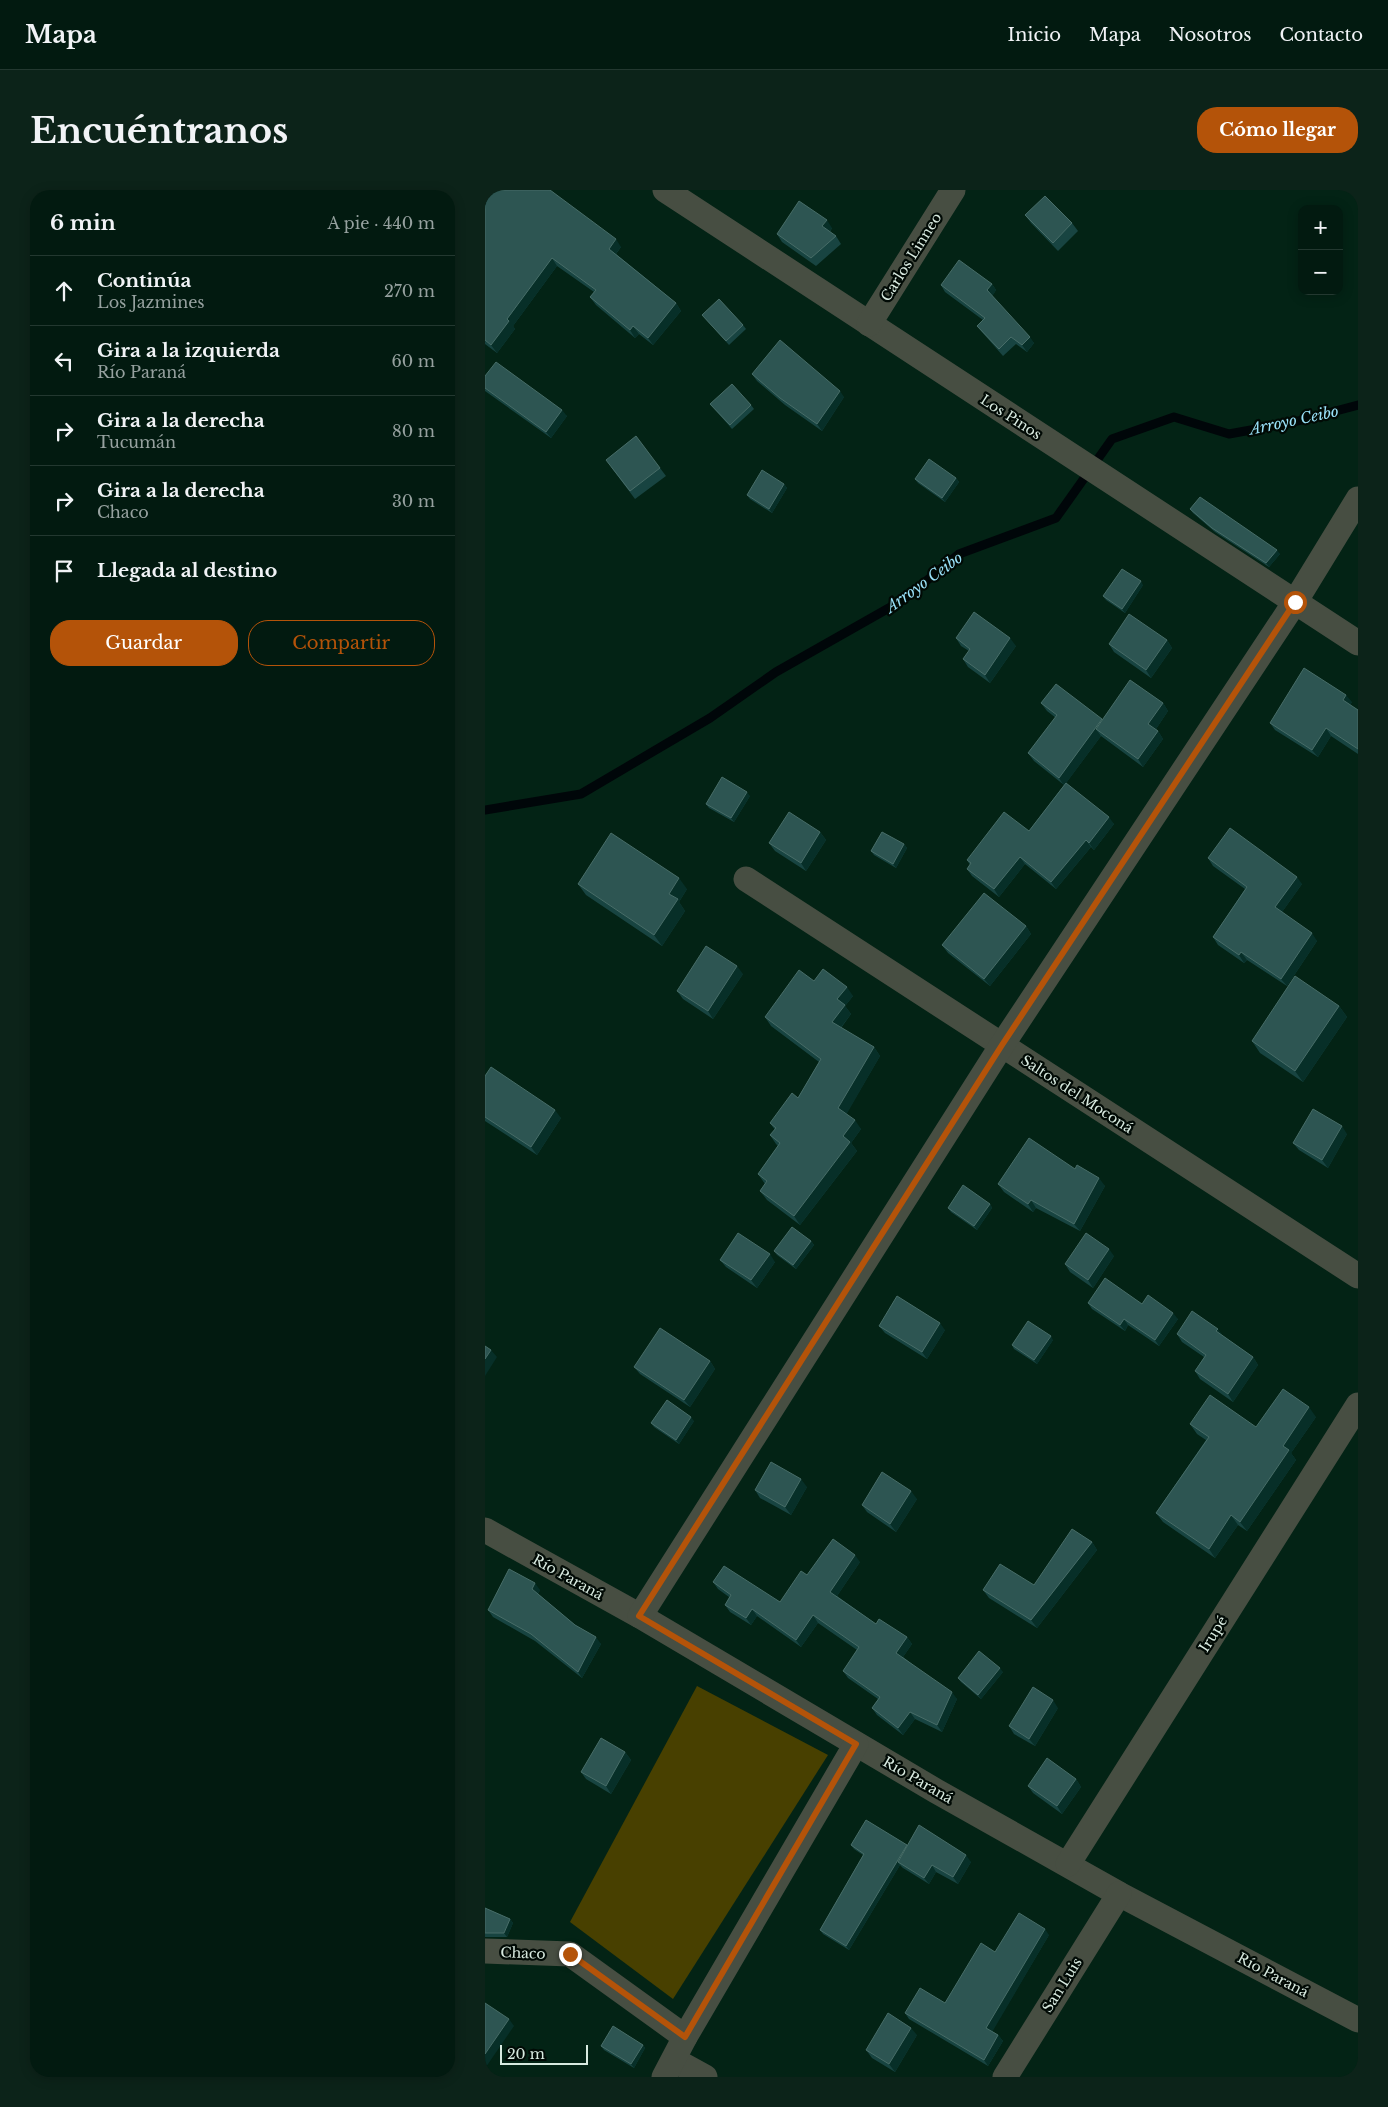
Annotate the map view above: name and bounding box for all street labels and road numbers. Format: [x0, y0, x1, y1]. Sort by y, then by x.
street label: Carlos Linneo [877, 209, 945, 305]
street label: Los Pinos [977, 391, 1045, 443]
street label: Saltos del Moconá [1017, 1051, 1137, 1137]
street label: Río Paraná [530, 1550, 607, 1604]
street label: Irupé [1195, 1613, 1231, 1655]
street label: Río Paraná [880, 1753, 956, 1807]
street label: Chaco [500, 1943, 546, 1963]
street label: Río Paraná [1234, 1949, 1312, 2001]
street label: San Luis [1038, 1954, 1086, 2016]

